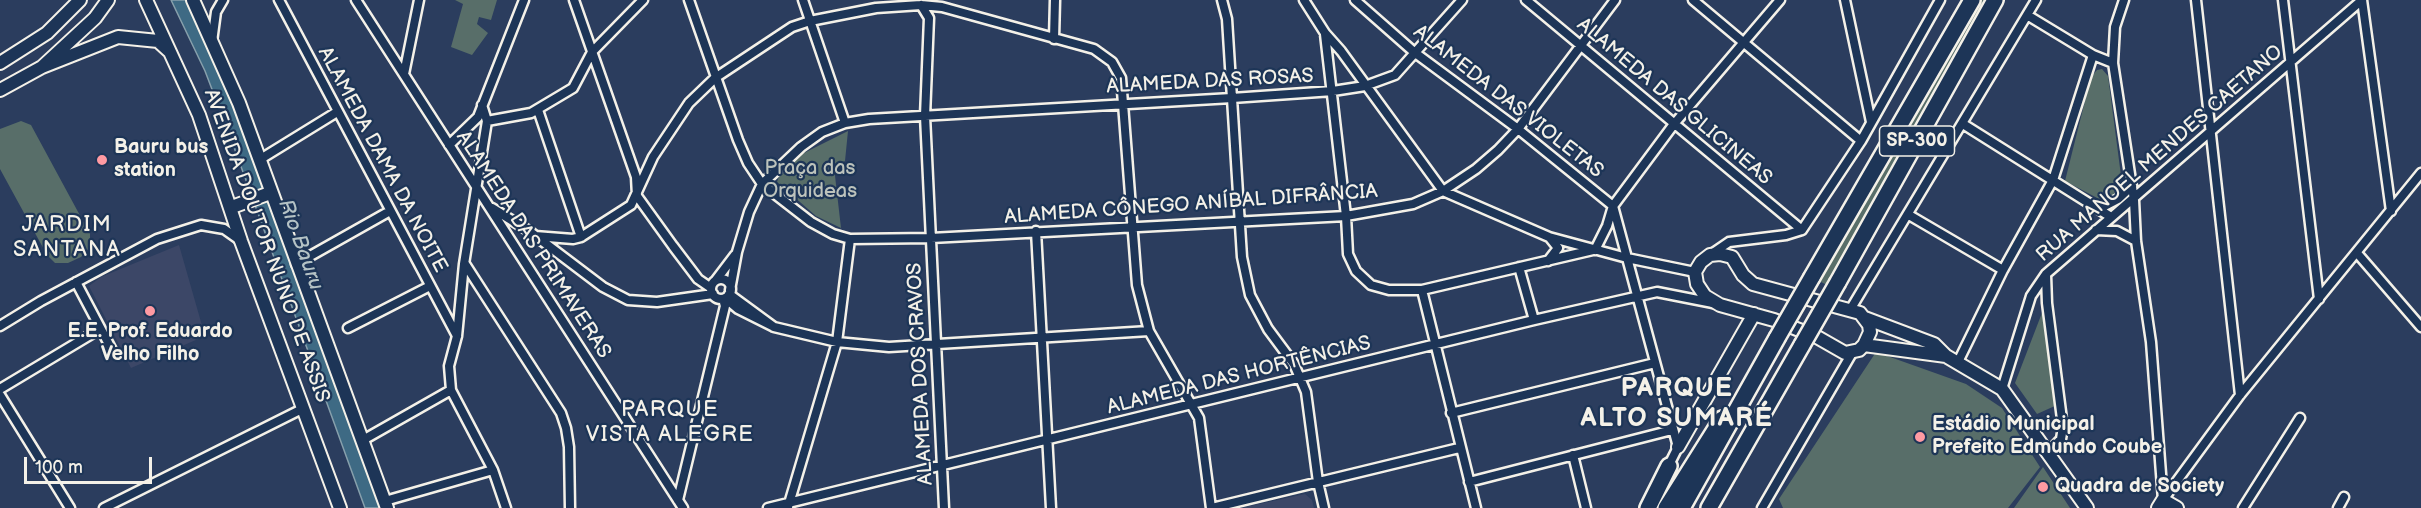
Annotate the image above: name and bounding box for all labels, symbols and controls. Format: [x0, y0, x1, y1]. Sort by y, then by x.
street label: ALAMEDA DAS GLICINEAS [1572, 13, 1776, 191]
street label: ALAMEDA DAS VIOLETAS [1408, 20, 1608, 184]
street label: RUA MANOEL MENDES CAETANO [2032, 40, 2288, 268]
street label: ALAMEDA DAMA DA NOITE [312, 43, 452, 277]
street label: ALAMEDA DAS ROSAS [1106, 65, 1314, 99]
street label: AVENIDA DOUTOR NUNO DE ASSIS [198, 86, 334, 406]
road number: SP-300 [1880, 126, 1954, 156]
street label: ALAMEDA DAS PRIMAVERAS [450, 127, 616, 363]
place label: Bauru bus station [114, 136, 208, 183]
marker: Bauru bus station [95, 153, 109, 167]
park label: Praça das Orquideas [763, 157, 857, 204]
street label: ALAMEDA CÔNEGO ANÍBAL DIFRÂNCIA [1004, 180, 1378, 230]
water label: Rio Bauru [272, 196, 328, 294]
district label: JARDIM SANTANA [13, 212, 121, 264]
street label: ALAMEDA DOS CRAVOS [903, 262, 939, 486]
marker: E.E. Prof. Eduardo Velho Filho [143, 304, 157, 318]
place label: E.E. Prof. Eduardo Velho Filho [67, 320, 233, 367]
street label: ALAMEDA DAS HORTÊNCIAS [1105, 332, 1373, 420]
district label: PARQUE ALTO SUMARÉ [1581, 373, 1773, 434]
district label: PARQUE VISTA ALEGRE [586, 397, 754, 448]
place label: Estádio Municipal Prefeito Edmundo Coube [1932, 413, 2162, 460]
marker: Estádio Municipal Prefeito Edmundo Coube [1913, 430, 1927, 444]
scale bar [27, 445, 154, 483]
text: 100 m [35, 457, 83, 478]
place label: Quadra de Society [2055, 475, 2224, 499]
marker: Quadra de Society [2036, 480, 2050, 494]

